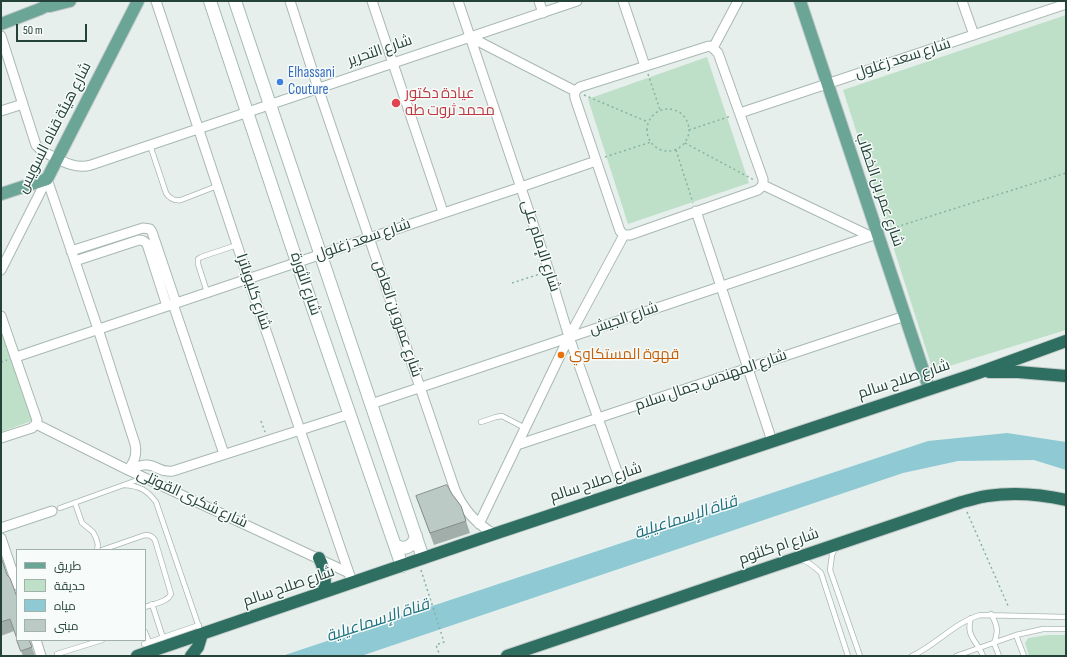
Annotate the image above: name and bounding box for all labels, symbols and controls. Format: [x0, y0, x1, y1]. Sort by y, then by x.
scale bar [18, 16, 89, 42]
text: 50 m [23, 23, 43, 38]
street label: شارع التحرير [345, 32, 415, 70]
street label: شارع سعد زغلول [853, 35, 953, 83]
street label: شارع هيئة قناه السويس [14, 59, 96, 197]
place label: Elhassani Couture [288, 64, 335, 99]
marker: Elhassani Couture [275, 77, 285, 87]
place label: عيادة دكتور محمد ثروت طه [405, 85, 495, 120]
marker: عيادة دكتور محمد ثروت طه [390, 97, 402, 109]
street label: شارع عمر بن الخطاب [851, 131, 907, 249]
street label: شارع الإمام على [517, 198, 563, 294]
street label: شارع سعد زغلول [313, 215, 413, 265]
street label: شارع الثورة [286, 250, 324, 318]
street label: شارع كليوباترا [232, 251, 274, 333]
street label: شارع عمرو بن العاص [369, 258, 425, 380]
street label: شارع الجيش [587, 299, 661, 339]
place label: قهوة المستكاوي [569, 346, 679, 364]
street label: شارع المهندس جمال سلام [633, 346, 789, 416]
marker: قهوة المستكاوي [556, 350, 566, 360]
street label: شارع صلاح سالم [856, 357, 952, 403]
street label: شارع صلاح سالم [548, 460, 644, 506]
street label: شارع شكرى القوتلى [134, 465, 250, 533]
water label: قناة الإسماعيلية [632, 492, 740, 544]
street label: شارع ام كلثوم [736, 525, 822, 569]
legend [16, 549, 146, 641]
text: طريق [54, 559, 81, 574]
street label: شارع صلاح سالم [241, 563, 337, 611]
text: حديقة [54, 579, 85, 594]
water label: قناة الإسماعيلية [324, 595, 432, 647]
text: مياه [54, 599, 76, 614]
text: مبنى [54, 619, 79, 634]

